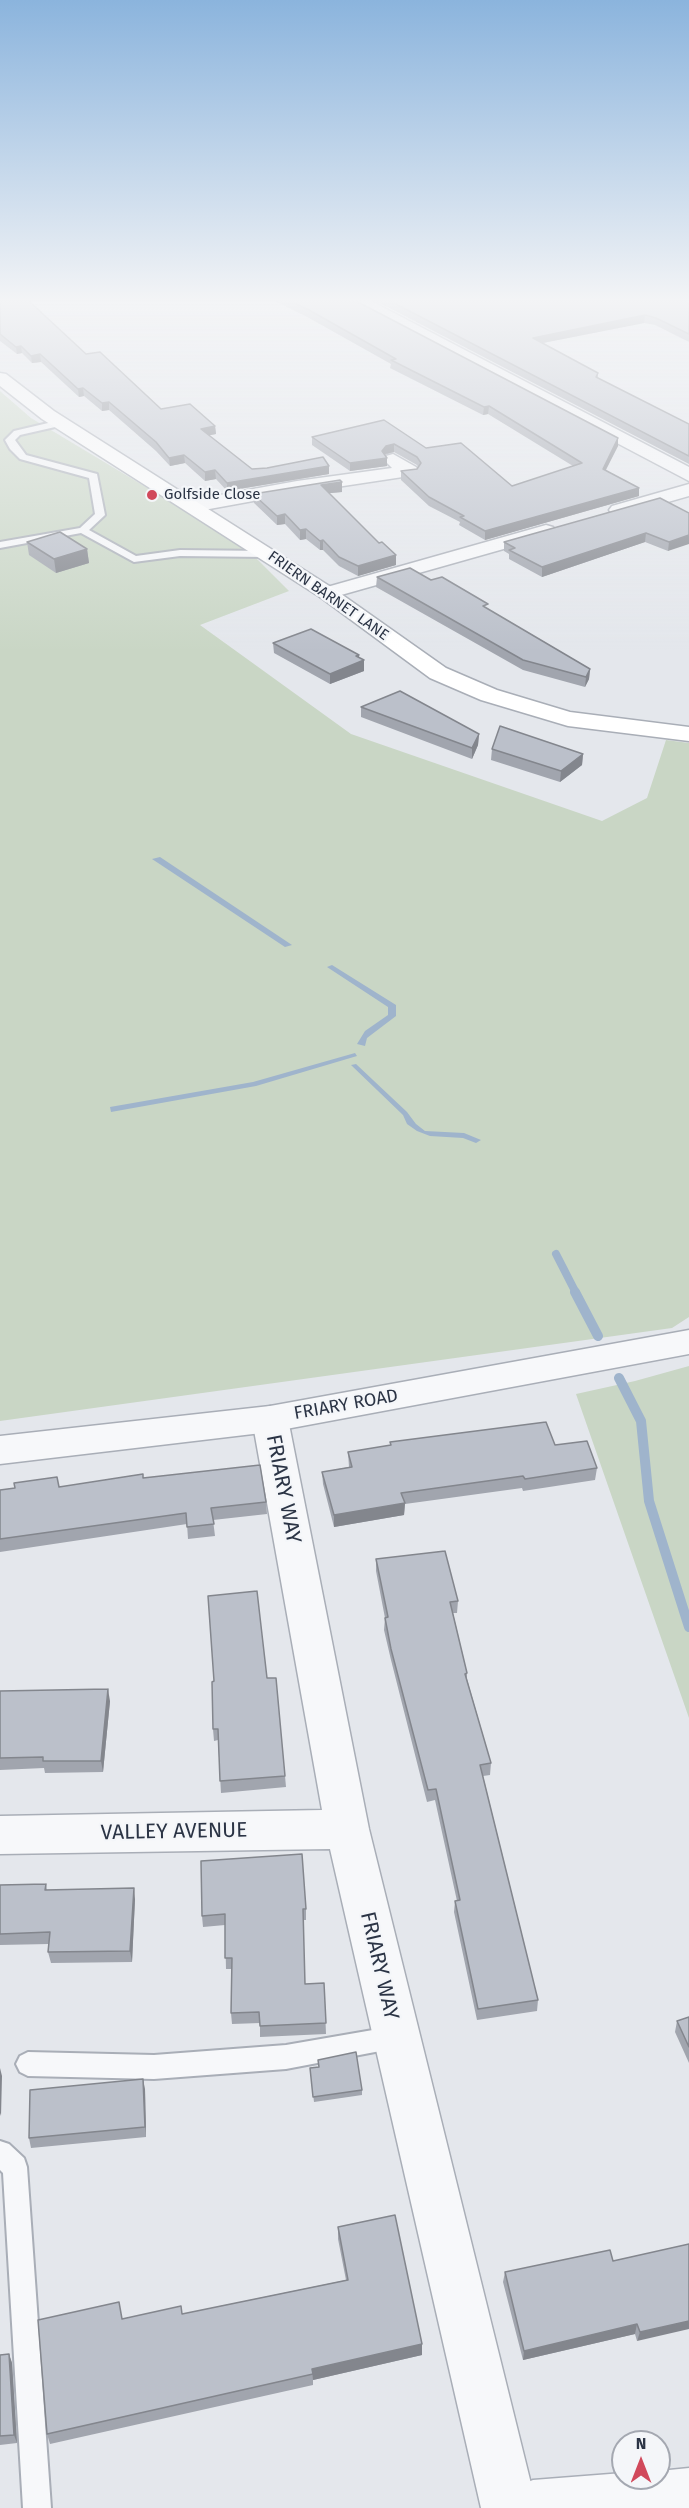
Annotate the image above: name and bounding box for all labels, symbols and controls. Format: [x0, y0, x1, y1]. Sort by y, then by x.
place label: Golfside Close [164, 486, 260, 504]
marker: Golfside Close [145, 488, 159, 502]
street label: FRIERN BARNET LANE [264, 548, 392, 644]
street label: FRIARY ROAD [292, 1385, 400, 1425]
street label: FRIARY WAY [260, 1432, 306, 1546]
street label: VALLEY AVENUE [100, 1818, 248, 1846]
street label: FRIARY WAY [354, 1909, 404, 2023]
north arrow [611, 2430, 671, 2490]
text: N [636, 2434, 646, 2453]

